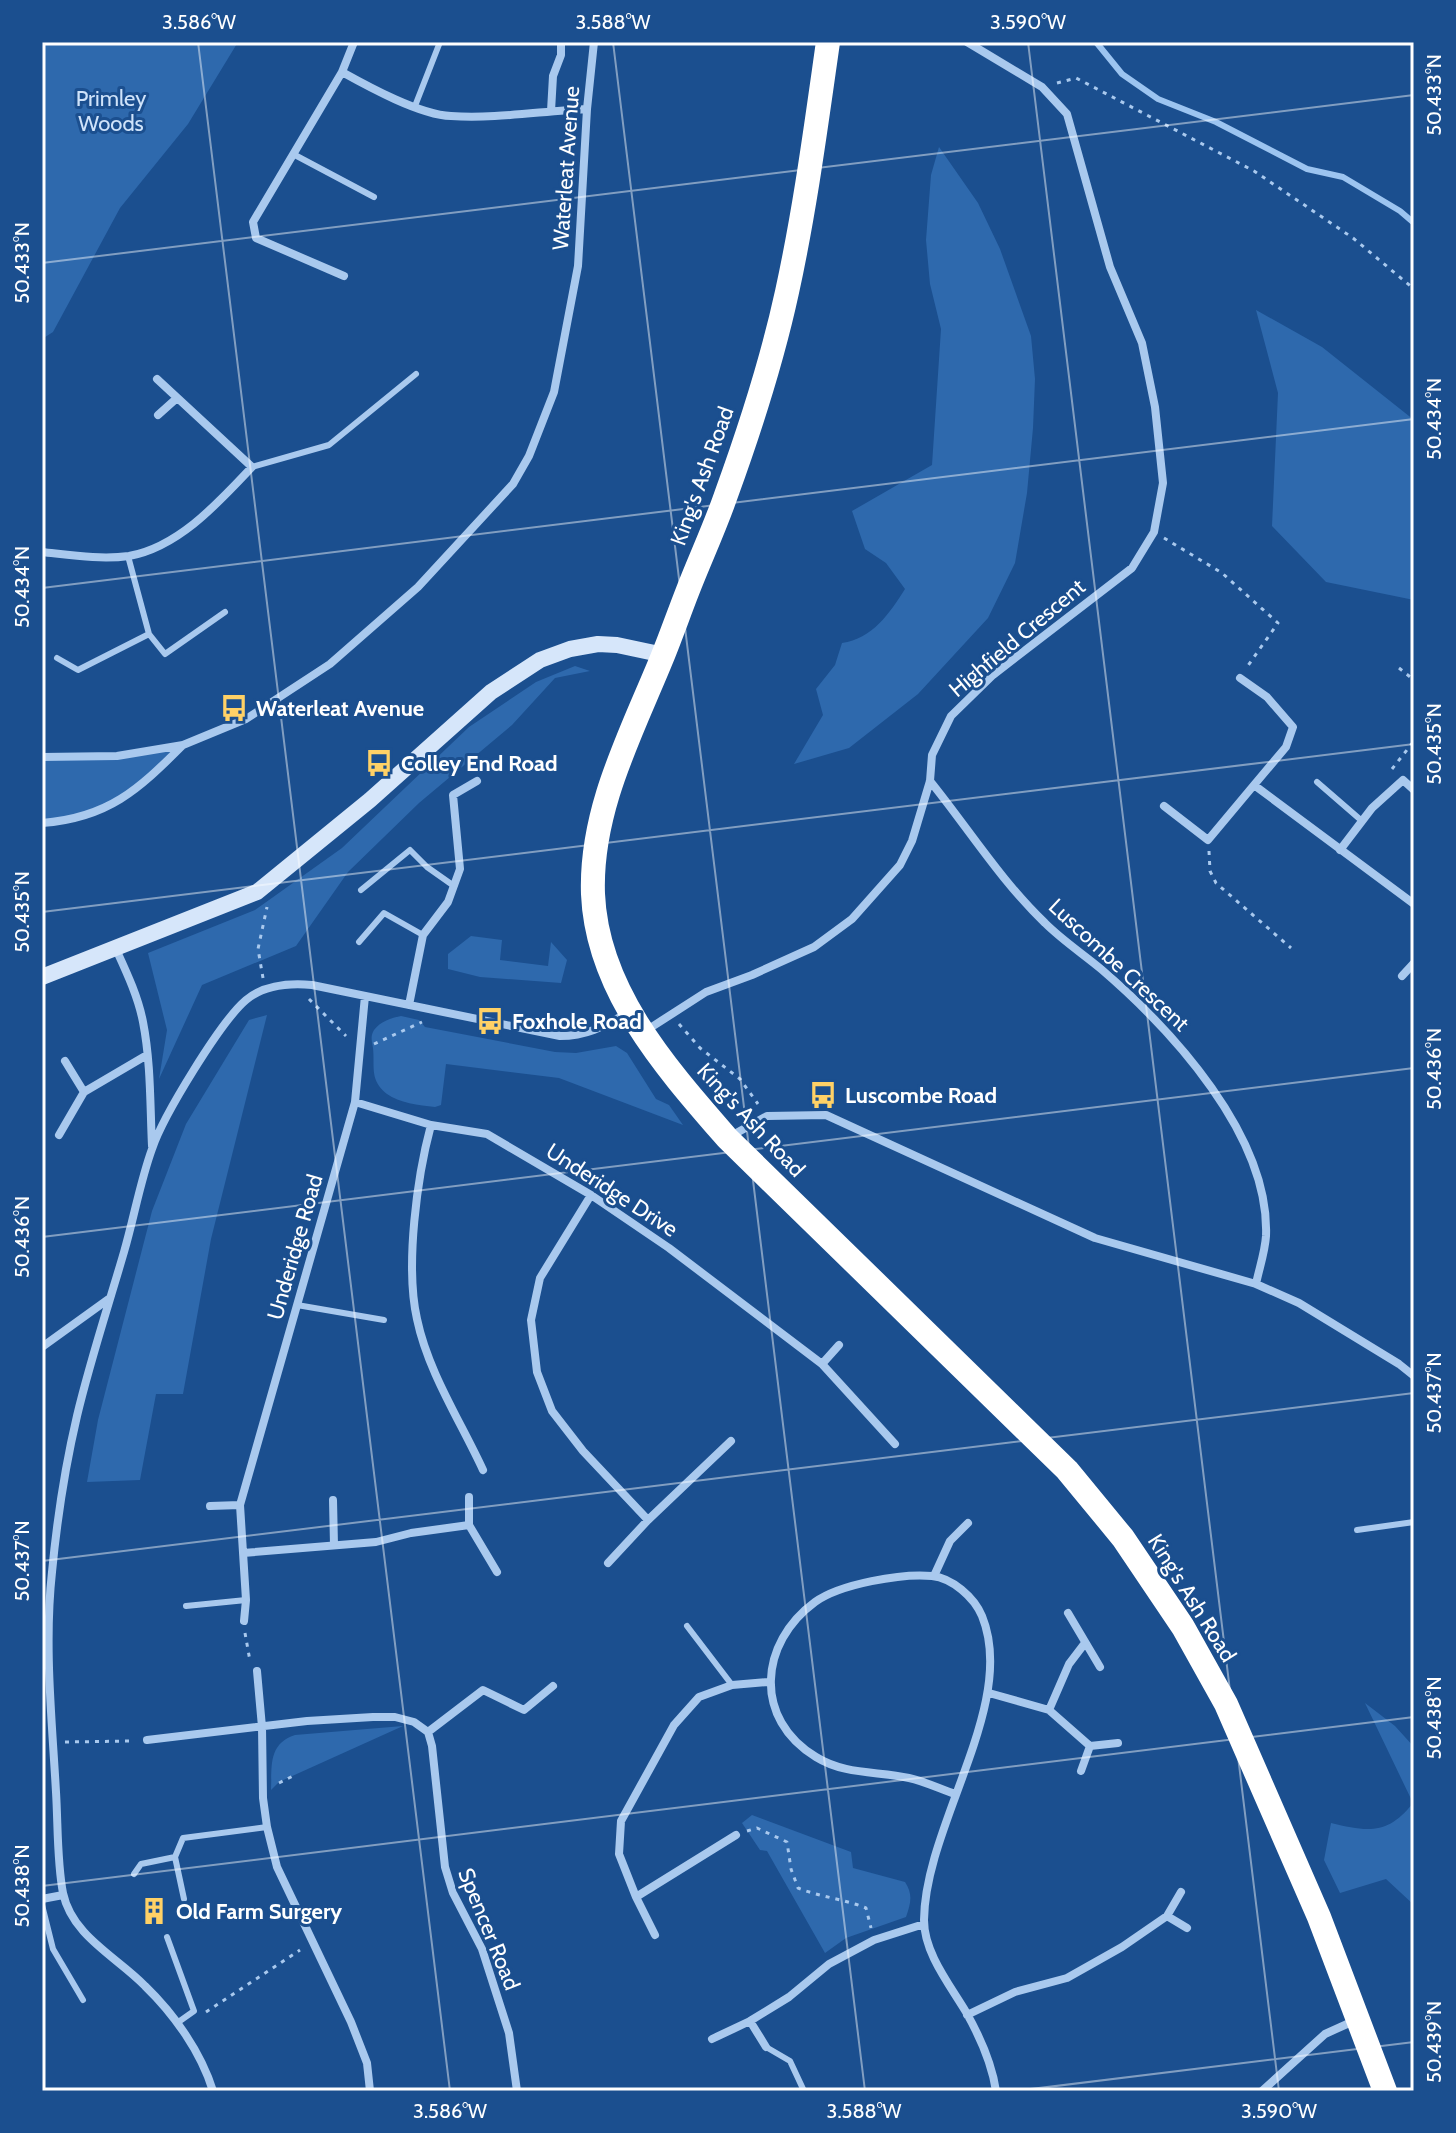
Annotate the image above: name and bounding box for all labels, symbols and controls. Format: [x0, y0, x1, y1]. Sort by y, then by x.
text: 3.586°W [162, 10, 236, 34]
text: 3.588°W [576, 10, 650, 34]
text: 3.590°W [990, 10, 1066, 34]
text: 50.433°N [1422, 54, 1446, 136]
park label: Primley Woods [76, 85, 146, 137]
street label: Waterleat Avenue [547, 85, 585, 251]
text: 50.433°N [10, 222, 34, 304]
text: 50.434°N [1422, 378, 1446, 460]
street label: King's Ash Road [664, 403, 740, 549]
text: 50.434°N [10, 546, 34, 628]
street label: Highfield Crescent [943, 573, 1091, 703]
bus stop icon: Waterleat Avenue [219, 693, 249, 723]
place label: Waterleat Avenue [256, 695, 424, 722]
text: 50.435°N [1422, 703, 1446, 785]
bus stop icon: Colley End Road [364, 748, 394, 778]
place label: Colley End Road [401, 750, 558, 777]
text: 50.435°N [10, 871, 34, 953]
street label: Luscombe Crescent [1043, 893, 1195, 1037]
bus stop icon: Foxhole Road [475, 1006, 505, 1036]
place label: Foxhole Road [512, 1008, 642, 1035]
text: 50.436°N [1422, 1028, 1446, 1110]
street label: King's Ash Road [691, 1058, 811, 1182]
bus stop icon: Luscombe Road [808, 1080, 838, 1110]
place label: Luscombe Road [845, 1082, 997, 1109]
street label: Underidge Drive [541, 1137, 683, 1243]
street label: Underidge Road [261, 1171, 329, 1323]
text: 50.436°N [10, 1196, 34, 1278]
text: 50.437°N [1422, 1353, 1446, 1433]
text: 50.437°N [10, 1521, 34, 1601]
street label: King's Ash Road [1142, 1529, 1242, 1667]
text: 50.438°N [1422, 1677, 1446, 1759]
text: 50.438°N [10, 1845, 34, 1927]
street label: Spencer Road [452, 1864, 526, 1994]
building icon: Old Farm Surgery [139, 1896, 169, 1926]
place label: Old Farm Surgery [176, 1898, 342, 1925]
text: 50.439°N [1422, 2001, 1446, 2083]
text: 3.586°W [413, 2099, 487, 2123]
text: 3.588°W [827, 2099, 901, 2123]
text: 3.590°W [1241, 2099, 1317, 2123]

